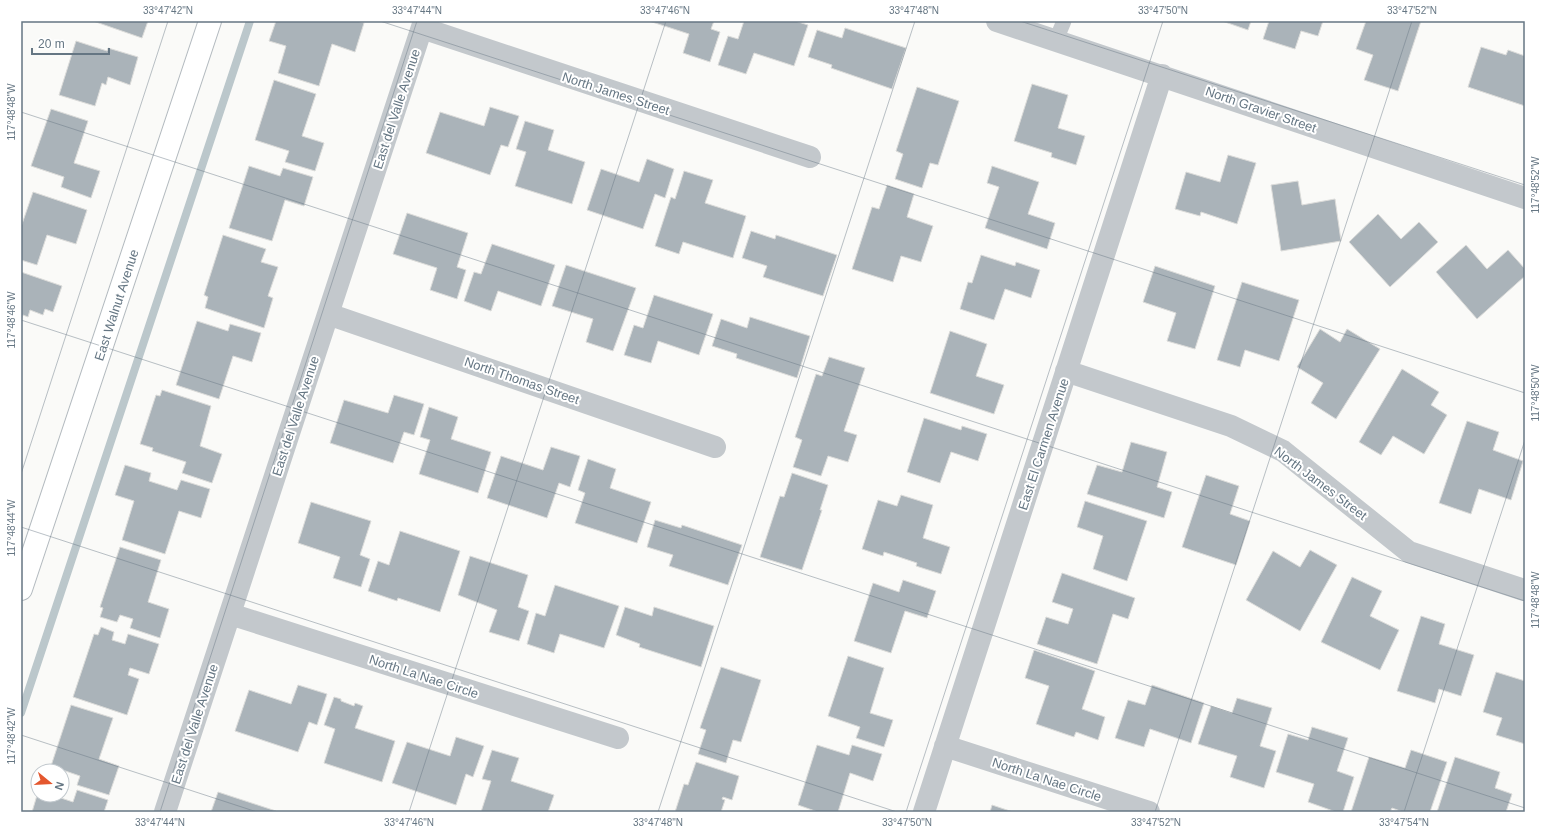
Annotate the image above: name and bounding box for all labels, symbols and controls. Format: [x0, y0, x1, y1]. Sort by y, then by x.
text: 33°47'42"N [143, 5, 193, 16]
text: 33°47'44"N [392, 5, 442, 16]
text: 33°47'46"N [640, 5, 690, 16]
text: 33°47'48"N [889, 5, 939, 16]
text: 33°47'50"N [1138, 5, 1188, 16]
text: 33°47'52"N [1387, 5, 1437, 16]
scale bar [32, 30, 109, 56]
text: 20 m [38, 37, 65, 51]
street label: East del Valle Avenue [370, 47, 423, 171]
street label: North James Street [560, 69, 672, 118]
text: 117°48'48"W [6, 83, 17, 141]
street label: North Gravier Street [1203, 83, 1319, 136]
text: 117°48'52"W [1530, 156, 1541, 214]
street label: East Walnut Avenue [91, 248, 142, 363]
text: 117°48'46"W [6, 291, 17, 349]
street label: East del Valle Avenue [269, 354, 322, 478]
street label: North Thomas Street [462, 354, 582, 407]
text: 117°48'50"W [1530, 364, 1541, 422]
street label: East El Carmen Avenue [1015, 376, 1072, 512]
street label: North James Street [1271, 444, 1370, 523]
text: 117°48'44"W [6, 499, 17, 557]
text: 117°48'48"W [1530, 571, 1541, 629]
street label: North La Nae Circle [367, 652, 480, 701]
street label: East del Valle Avenue [168, 662, 221, 786]
text: 117°48'42"W [6, 707, 17, 765]
street label: North La Nae Circle [990, 755, 1103, 804]
north arrow [30, 763, 70, 803]
text: N [53, 780, 66, 792]
text: 33°47'44"N [135, 817, 185, 828]
text: 33°47'46"N [384, 817, 434, 828]
text: 33°47'48"N [633, 817, 683, 828]
text: 33°47'50"N [882, 817, 932, 828]
text: 33°47'52"N [1131, 817, 1181, 828]
text: 33°47'54"N [1379, 817, 1429, 828]

